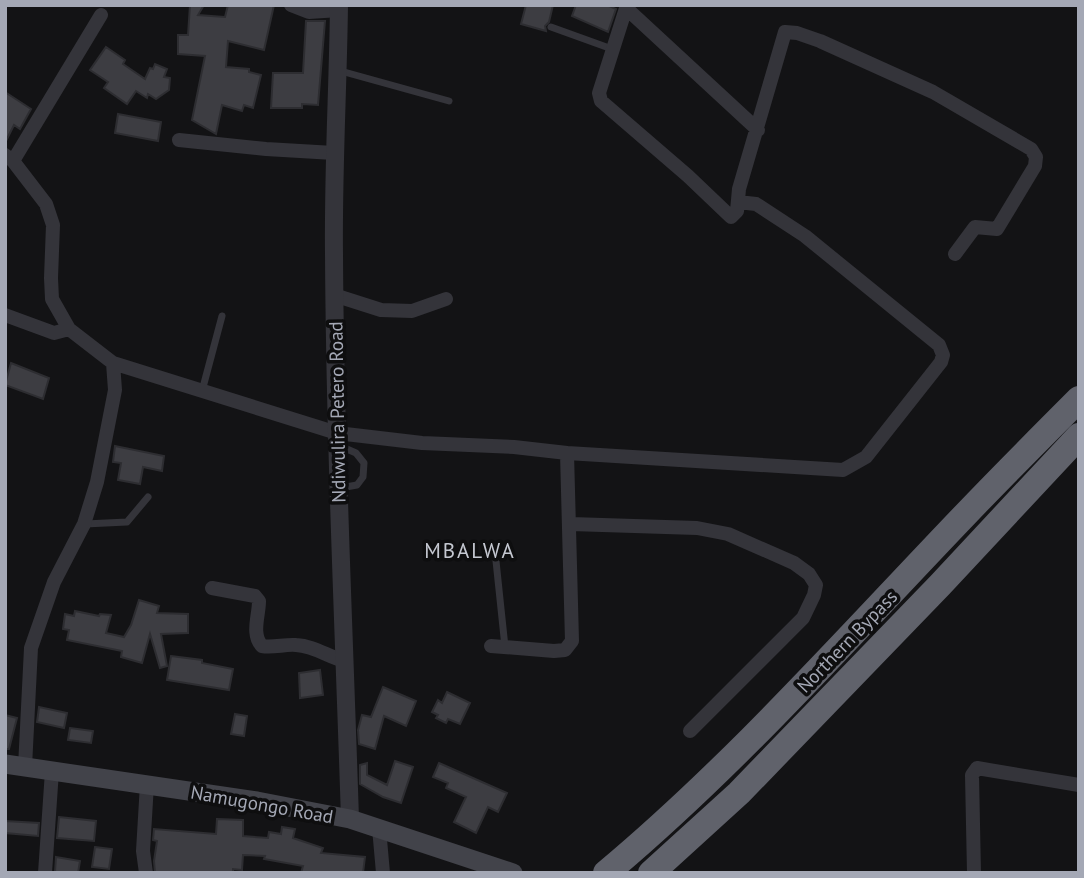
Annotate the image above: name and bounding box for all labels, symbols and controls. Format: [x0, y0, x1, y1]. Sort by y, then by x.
street label: Ndiwulira Petero Road [323, 321, 351, 503]
district label: MBALWA [424, 537, 516, 564]
street label: Northern Bypass [792, 584, 902, 698]
street label: Namugongo Road [189, 780, 335, 828]

